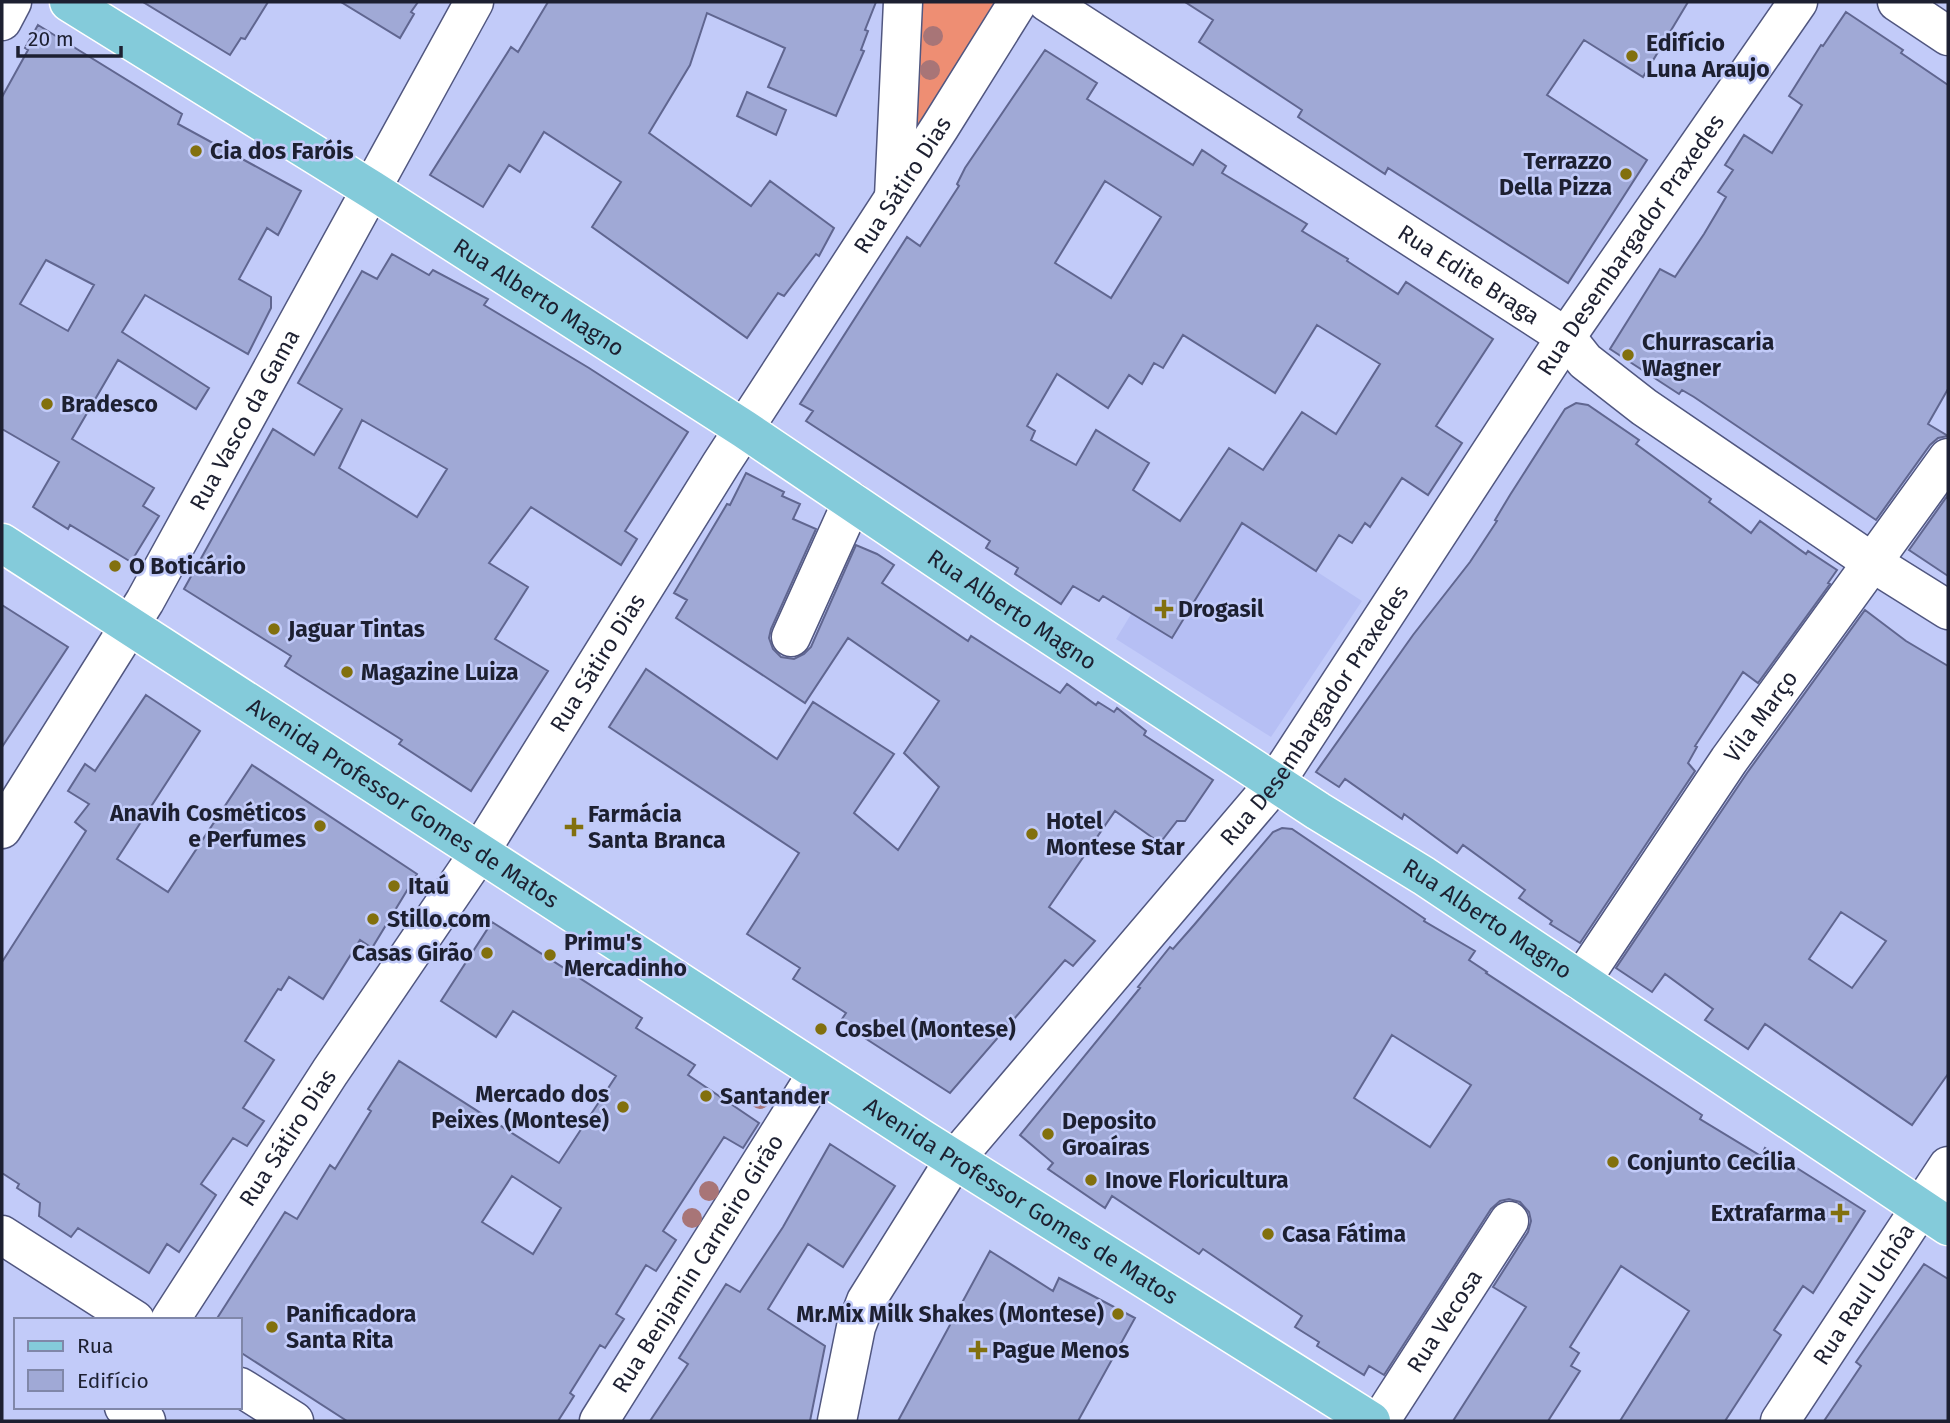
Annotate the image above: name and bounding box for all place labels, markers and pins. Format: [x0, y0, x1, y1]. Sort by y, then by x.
place label: Edifício Luna Araujo [1646, 29, 1770, 83]
marker: Edifício Luna Araujo [1624, 48, 1640, 64]
place label: Cia dos Faróis [210, 137, 354, 165]
marker: Cia dos Faróis [188, 143, 204, 159]
place label: Terrazzo Della Pizza [1499, 147, 1612, 201]
marker: Terrazzo Della Pizza [1618, 166, 1634, 182]
place label: Churrascaria Wagner [1642, 328, 1774, 382]
marker: Churrascaria Wagner [1620, 347, 1636, 363]
place label: Bradesco [61, 390, 158, 418]
marker: Bradesco [39, 396, 55, 412]
place label: O Boticário [129, 552, 246, 580]
marker: O Boticário [107, 558, 123, 574]
place label: Drogasil [1178, 595, 1264, 623]
marker: Drogasil [1156, 601, 1172, 617]
place label: Jaguar Tintas [287, 615, 425, 643]
marker: Jaguar Tintas [266, 621, 282, 637]
place label: Magazine Luiza [361, 658, 519, 686]
marker: Magazine Luiza [339, 664, 355, 680]
place label: Anavih Cosméticos e Perfumes [109, 799, 306, 853]
place label: Farmácia Santa Branca [588, 800, 726, 854]
place label: Hotel Montese Star [1046, 807, 1186, 861]
marker: Anavih Cosméticos e Perfumes [312, 818, 328, 834]
marker: Farmácia Santa Branca [566, 819, 582, 835]
marker: Hotel Montese Star [1024, 826, 1040, 842]
place label: Itaú [408, 872, 449, 900]
marker: Itaú [386, 878, 402, 894]
place label: Stillo.com [387, 905, 491, 933]
marker: Stillo.com [365, 911, 381, 927]
place label: Primu's Mercadinho [564, 928, 687, 982]
place label: Casas Girão [352, 939, 473, 967]
marker: Casas Girão [479, 945, 495, 961]
marker: Primu's Mercadinho [542, 947, 558, 963]
place label: Cosbel (Montese) [835, 1015, 1016, 1043]
marker: Cosbel (Montese) [813, 1021, 829, 1037]
place label: Mercado dos Peixes (Montese) [431, 1080, 610, 1134]
place label: Santander [720, 1082, 830, 1110]
marker: Santander [698, 1088, 714, 1104]
marker: Mercado dos Peixes (Montese) [615, 1099, 631, 1115]
place label: Deposito Groaíras [1062, 1107, 1156, 1161]
marker: Deposito Groaíras [1040, 1126, 1056, 1142]
place label: Conjunto Cecília [1627, 1148, 1796, 1176]
marker: Conjunto Cecília [1605, 1154, 1621, 1170]
place label: Inove Floricultura [1105, 1166, 1289, 1194]
marker: Inove Floricultura [1083, 1172, 1099, 1188]
place label: Extrafarma [1711, 1199, 1826, 1227]
marker: Extrafarma [1832, 1205, 1848, 1221]
place label: Casa Fátima [1282, 1220, 1406, 1248]
marker: Casa Fátima [1260, 1226, 1276, 1242]
place label: Panificadora Santa Rita [286, 1300, 416, 1354]
place label: Mr.Mix Milk Shakes (Montese) [796, 1300, 1105, 1328]
marker: Mr.Mix Milk Shakes (Montese) [1110, 1306, 1126, 1322]
marker: Panificadora Santa Rita [264, 1319, 280, 1335]
place label: Pague Menos [992, 1336, 1129, 1364]
marker: Pague Menos [970, 1342, 986, 1358]

